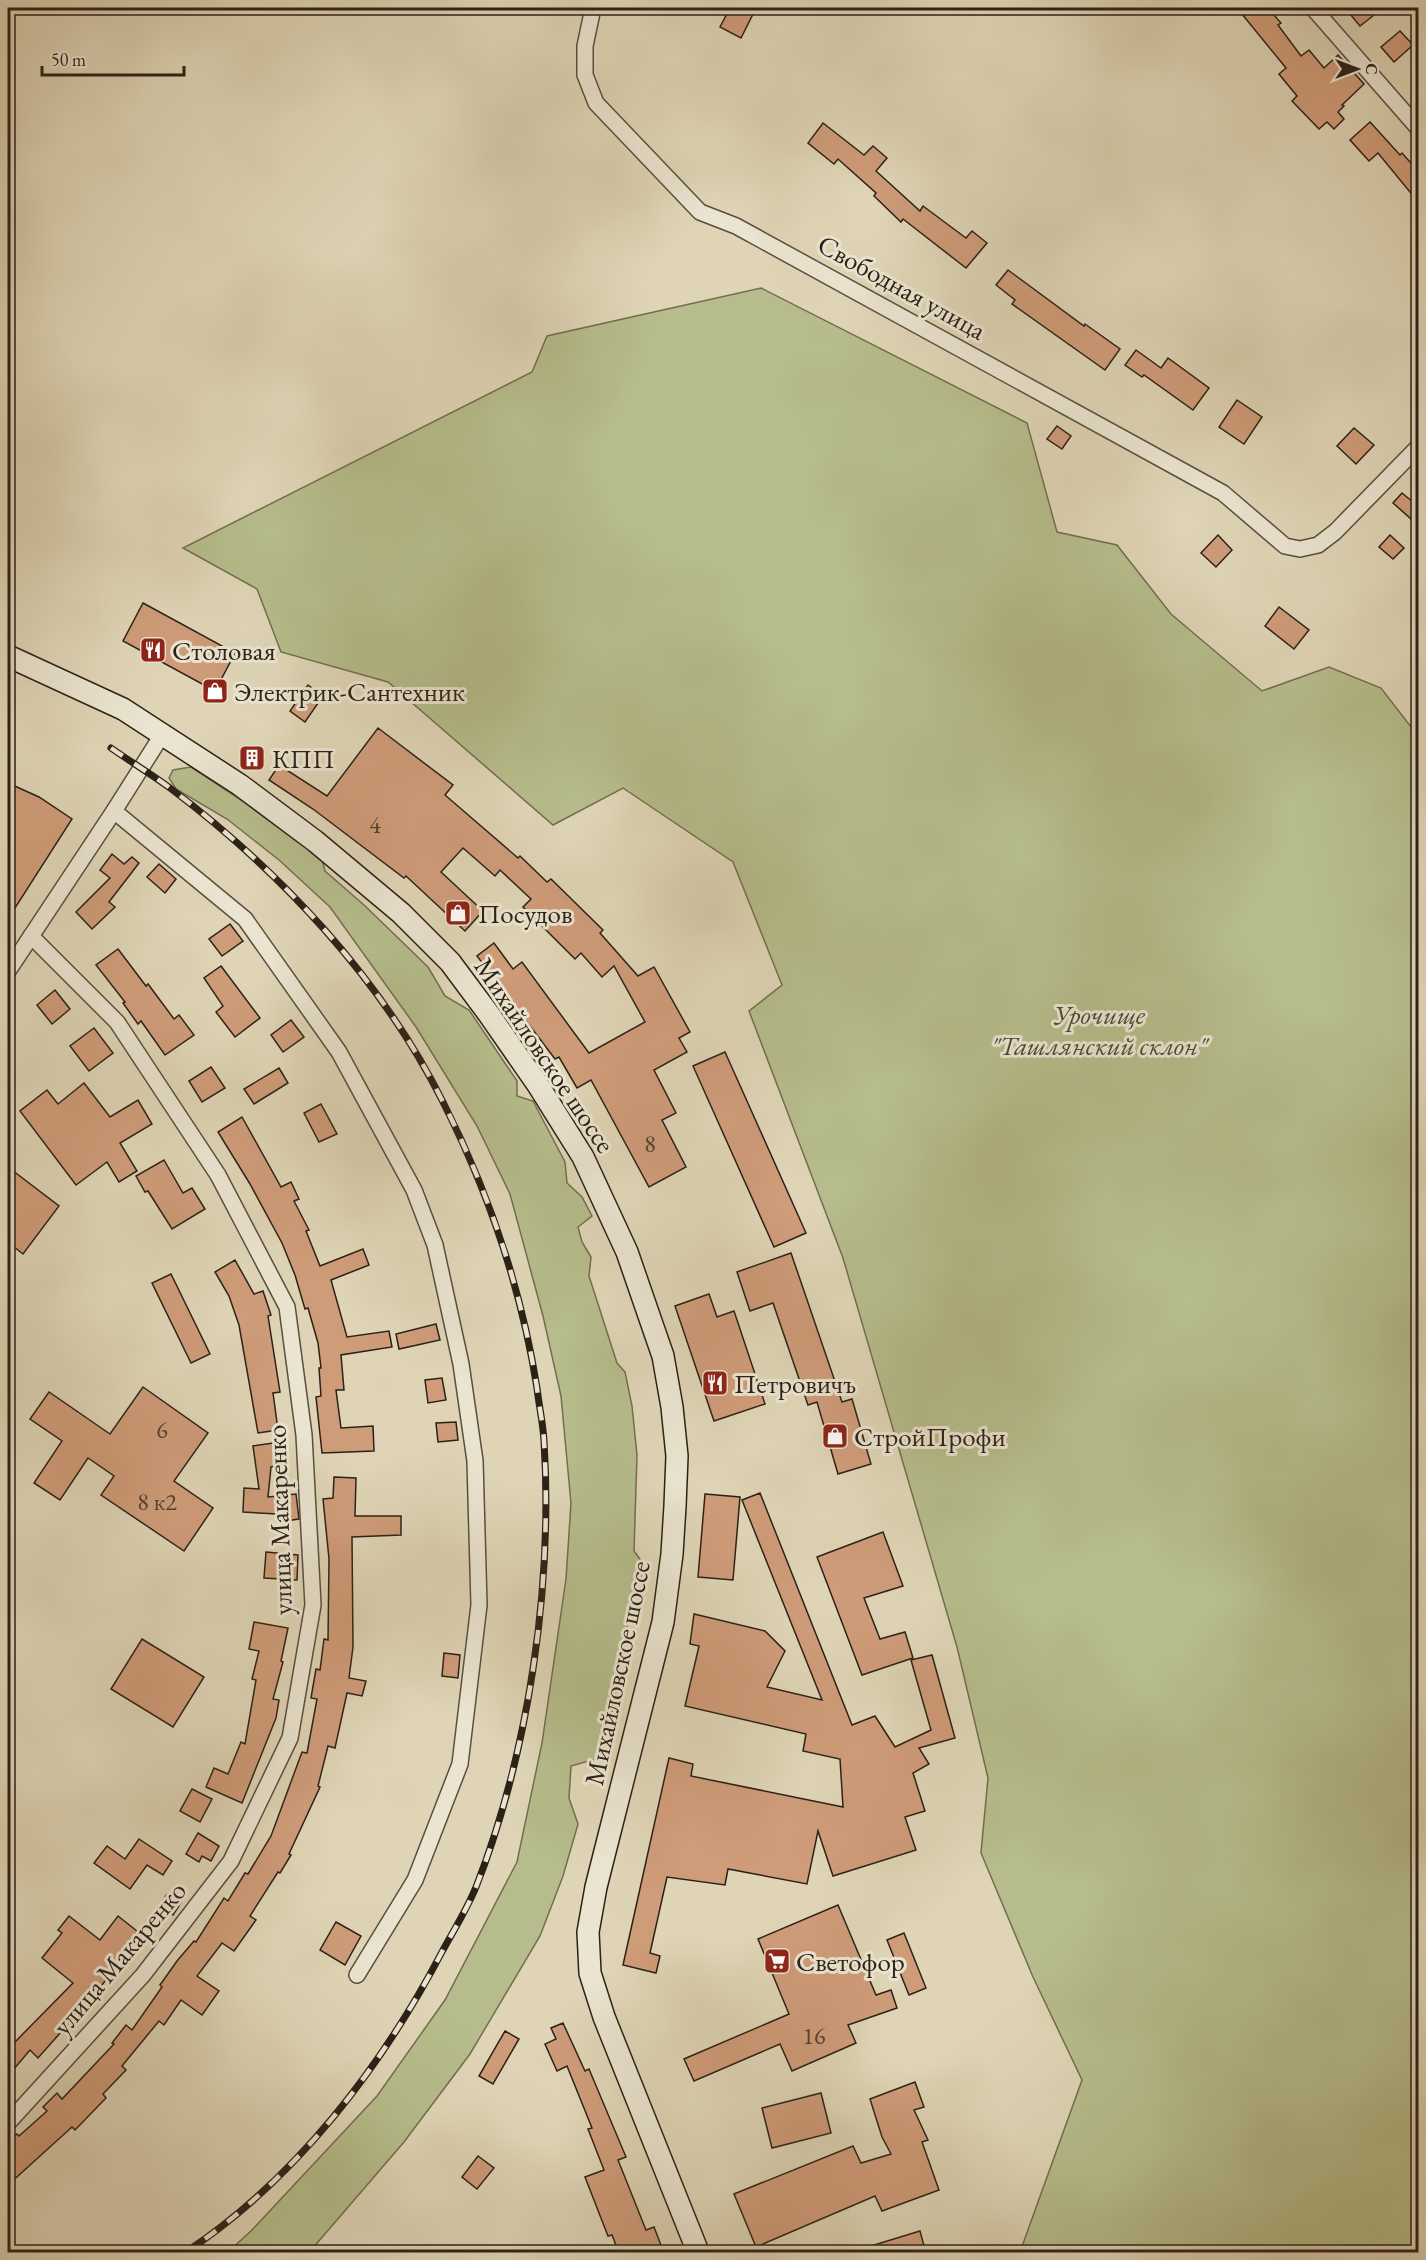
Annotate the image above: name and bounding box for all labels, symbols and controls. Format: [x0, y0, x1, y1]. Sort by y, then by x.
scale bar [42, 39, 184, 77]
north arrow [1327, 39, 1387, 99]
text: 50 m [51, 48, 86, 71]
text: С [1361, 63, 1382, 75]
street label: Свободная улица [812, 226, 992, 348]
place label: Столовая [172, 633, 276, 668]
restaurant icon: Столовая [138, 635, 168, 665]
place label: Электрик-Сантехник [234, 674, 465, 709]
shop icon: Электрик-Сантехник [200, 676, 230, 706]
place label: КПП [272, 741, 335, 776]
building icon: КПП [237, 743, 267, 773]
house number: 4 [369, 809, 381, 840]
place label: Посудов [478, 896, 572, 931]
shop icon: Посудов [443, 898, 473, 928]
street label: Михайловское шоссе [467, 951, 623, 1159]
park label: Урочище "Ташлянский склон" [991, 997, 1210, 1063]
house number: 8 [644, 1128, 656, 1159]
place label: Петровичъ [734, 1366, 856, 1401]
restaurant icon: Петровичъ [700, 1368, 730, 1398]
house number: 6 [156, 1414, 168, 1445]
place label: СтройПрофи [854, 1419, 1006, 1454]
shop icon: СтройПрофи [820, 1421, 850, 1451]
street label: улица Макаренко [258, 1424, 300, 1616]
house number: 8 к2 [137, 1486, 177, 1517]
street label: Михайловское шоссе [576, 1558, 658, 1788]
street label: улица Макаренко [44, 1874, 194, 2042]
place label: Светофор [796, 1944, 905, 1979]
supermarket icon: Светофор [762, 1946, 792, 1976]
house number: 16 [802, 2020, 826, 2051]

